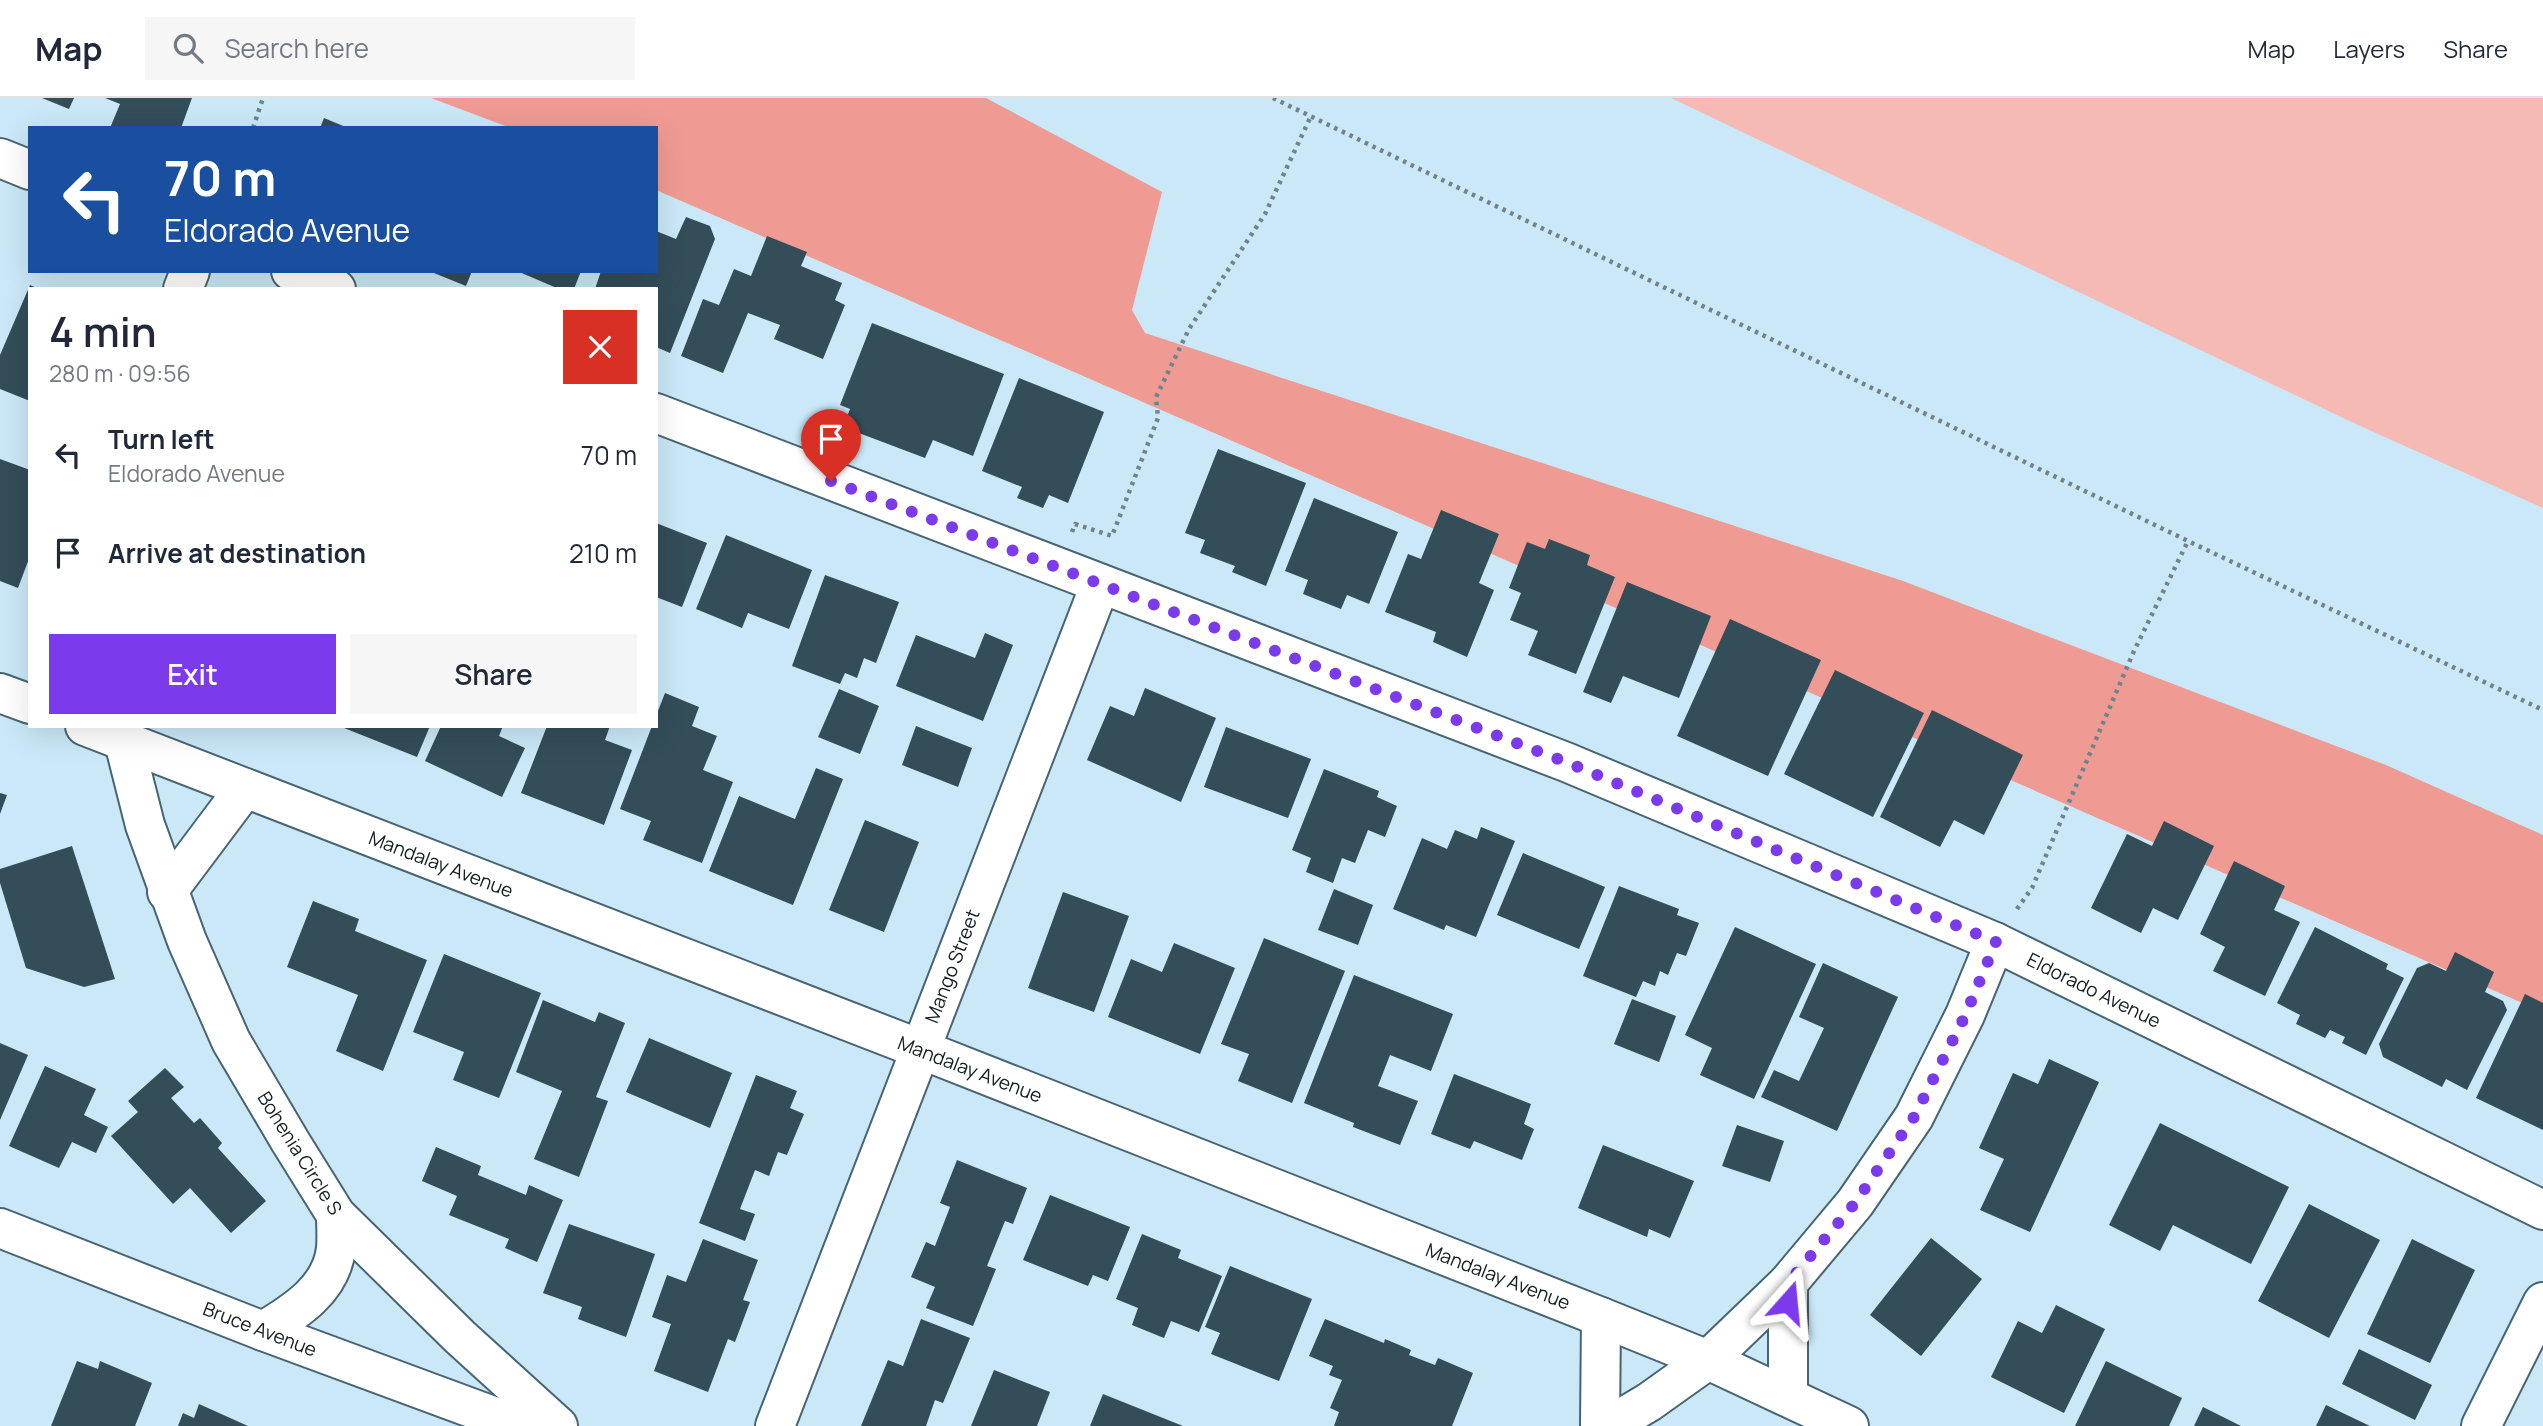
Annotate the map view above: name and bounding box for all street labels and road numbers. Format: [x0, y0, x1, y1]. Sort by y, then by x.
street label: Mandalay Avenue [365, 824, 517, 904]
street label: Mango Street [918, 905, 986, 1027]
street label: Eldorado Avenue [2023, 946, 2165, 1034]
street label: Mandalay Avenue [894, 1029, 1046, 1109]
street label: Bohenia Circle S [252, 1086, 349, 1220]
street label: Mandalay Avenue [1422, 1236, 1574, 1316]
street label: Bruce Avenue [199, 1295, 321, 1363]

